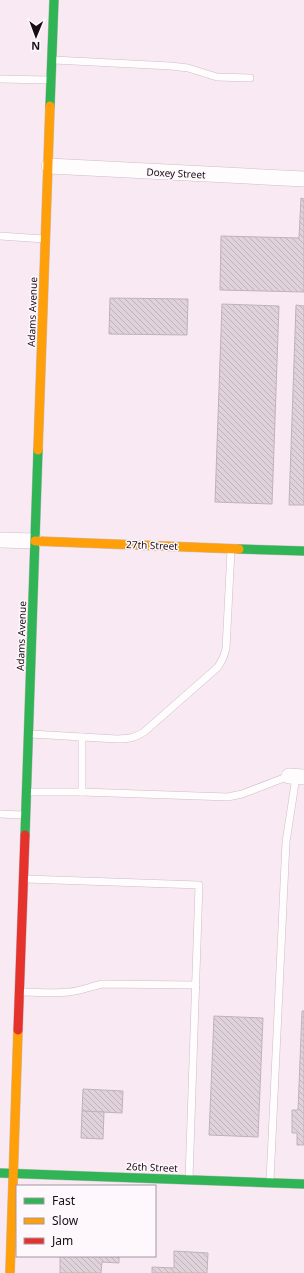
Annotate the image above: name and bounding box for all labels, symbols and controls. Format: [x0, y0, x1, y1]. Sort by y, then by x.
north arrow [16, 16, 56, 56]
text: N [31, 39, 40, 54]
street label: Doxey Street [146, 164, 206, 182]
street label: Adams Avenue [24, 276, 40, 347]
street label: 27th Street [126, 537, 178, 553]
street label: Adams Avenue [13, 600, 29, 671]
street label: 26th Street [126, 1159, 178, 1175]
legend [16, 1185, 156, 1257]
text: Fast [52, 1192, 76, 1209]
text: Slow [52, 1212, 79, 1229]
text: Jam [51, 1232, 73, 1249]

